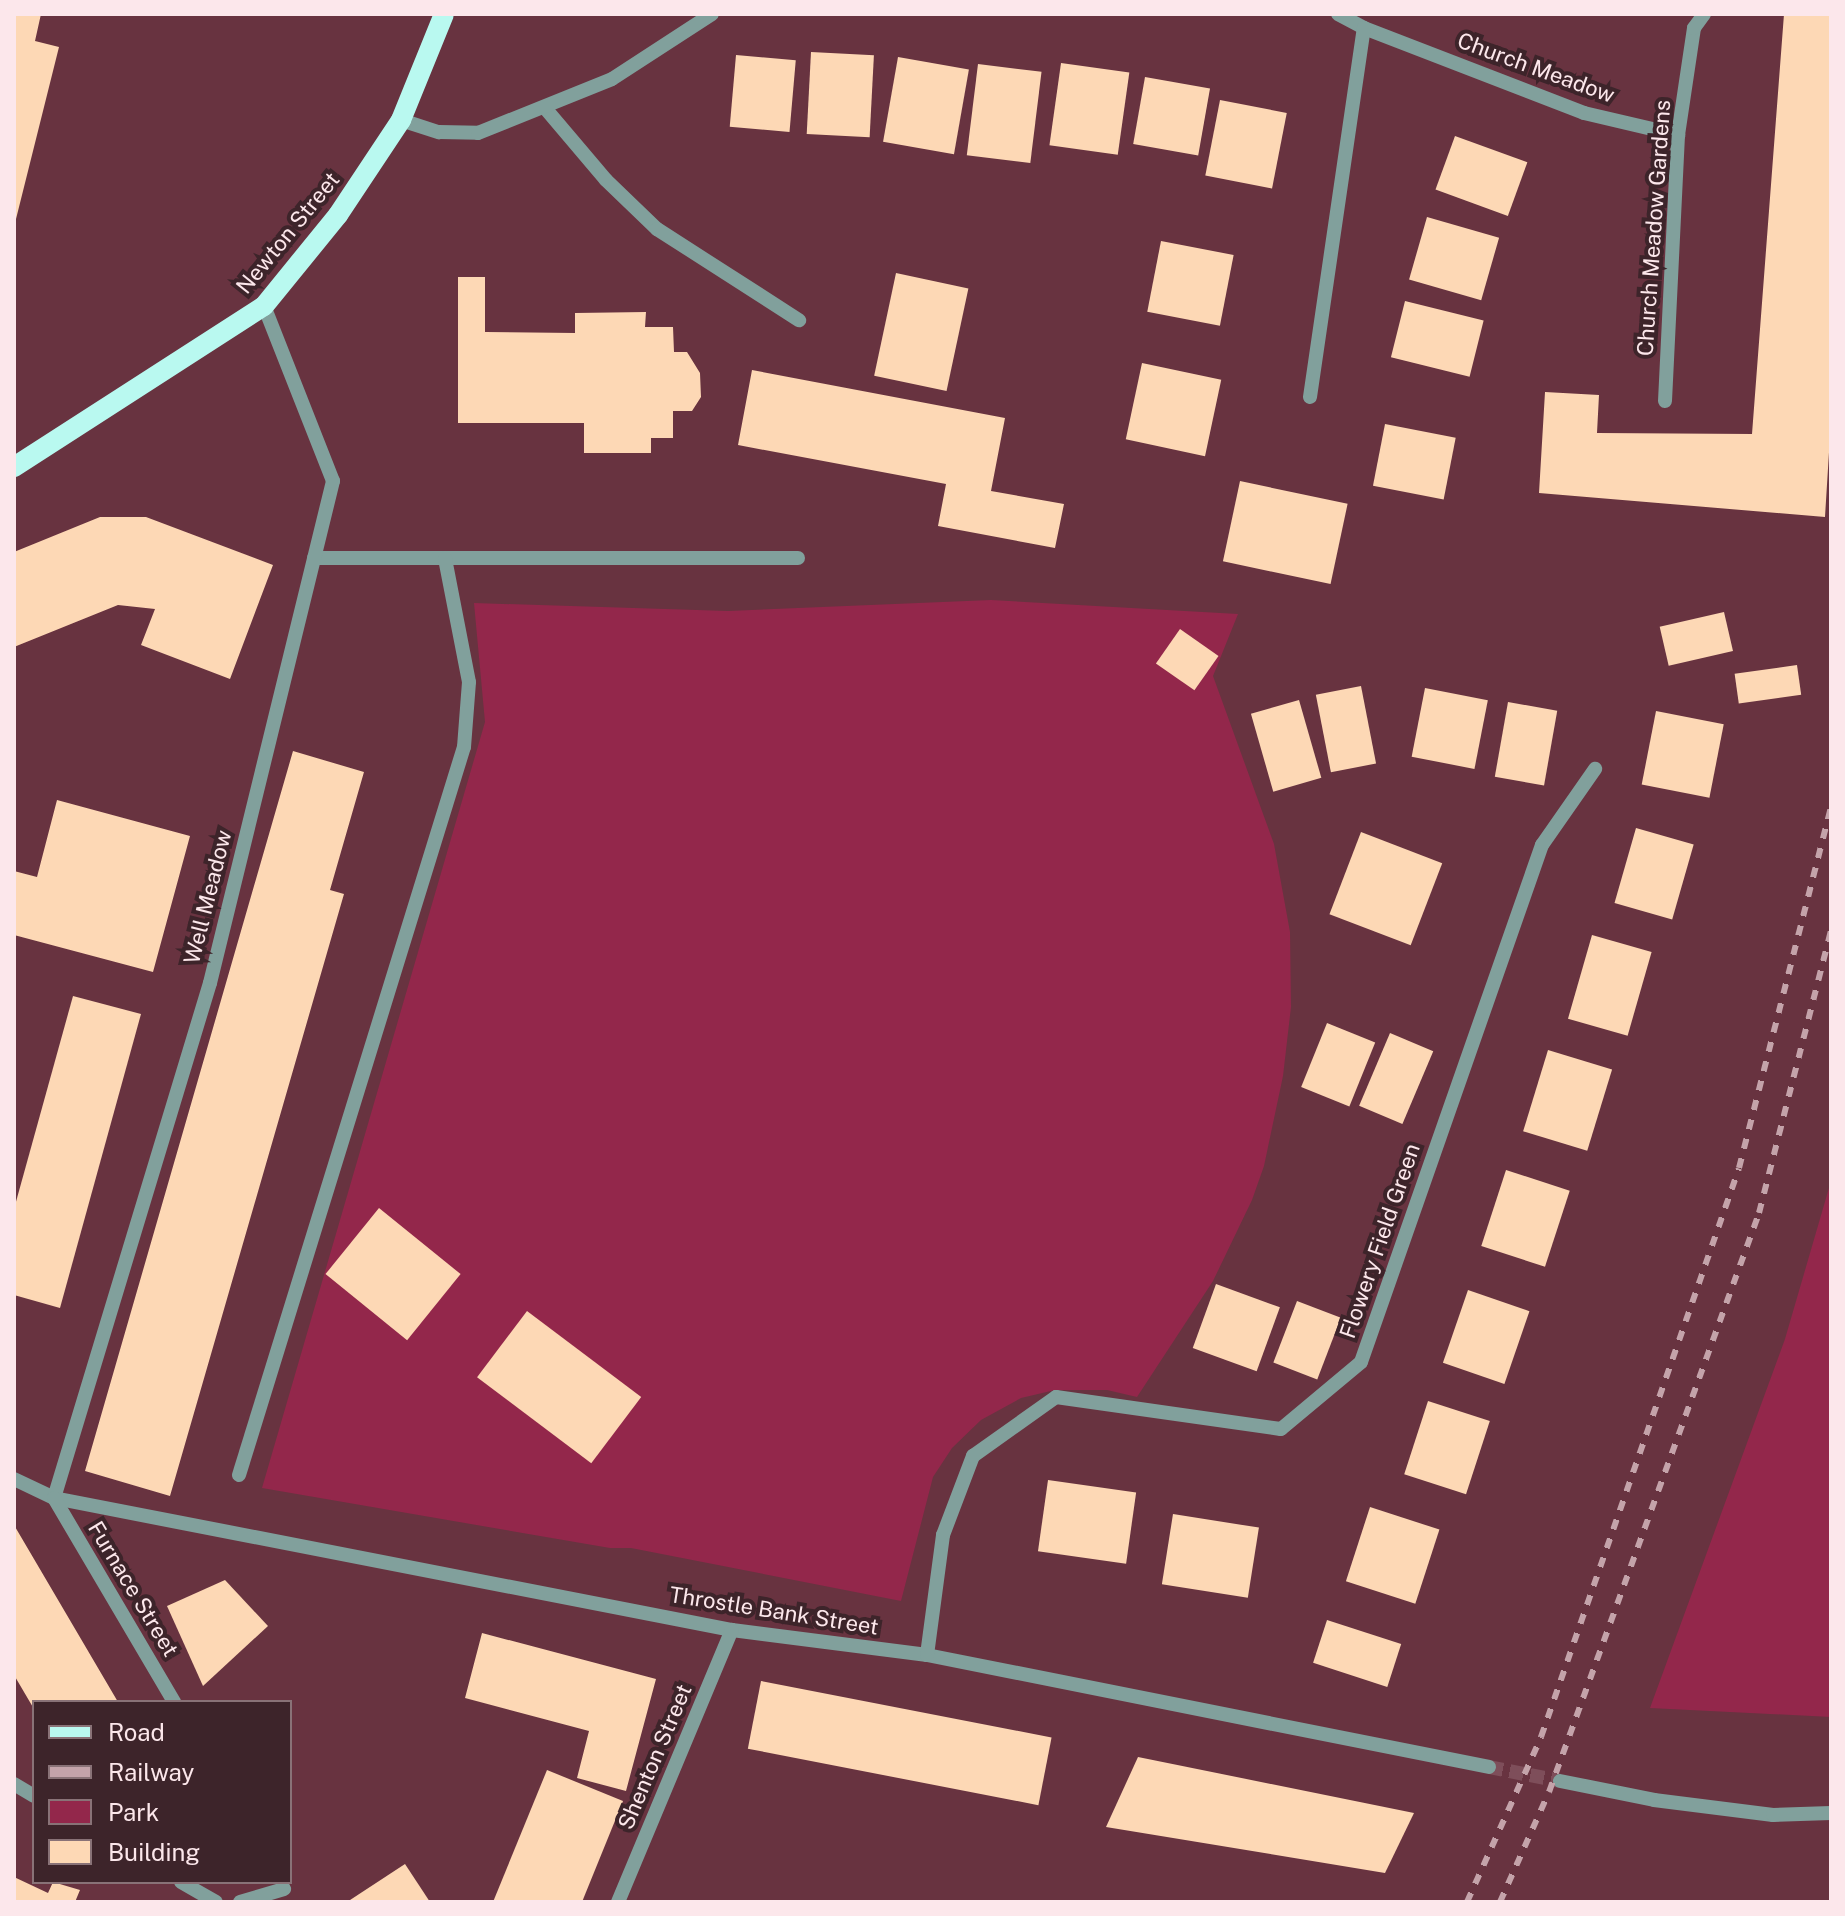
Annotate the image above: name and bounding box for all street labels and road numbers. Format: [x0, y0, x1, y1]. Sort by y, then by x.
street label: Church Meadow [1454, 27, 1618, 109]
street label: Church Meadow Gardens [1632, 99, 1676, 357]
street label: Newton Street [231, 167, 345, 299]
street label: Well Meadow [179, 827, 237, 967]
street label: Flowery Field Green [1334, 1140, 1426, 1342]
street label: Furnace Street [82, 1517, 184, 1661]
street label: Throstle Bank Street [668, 1581, 880, 1641]
street label: Shenton Street [613, 1680, 697, 1834]

